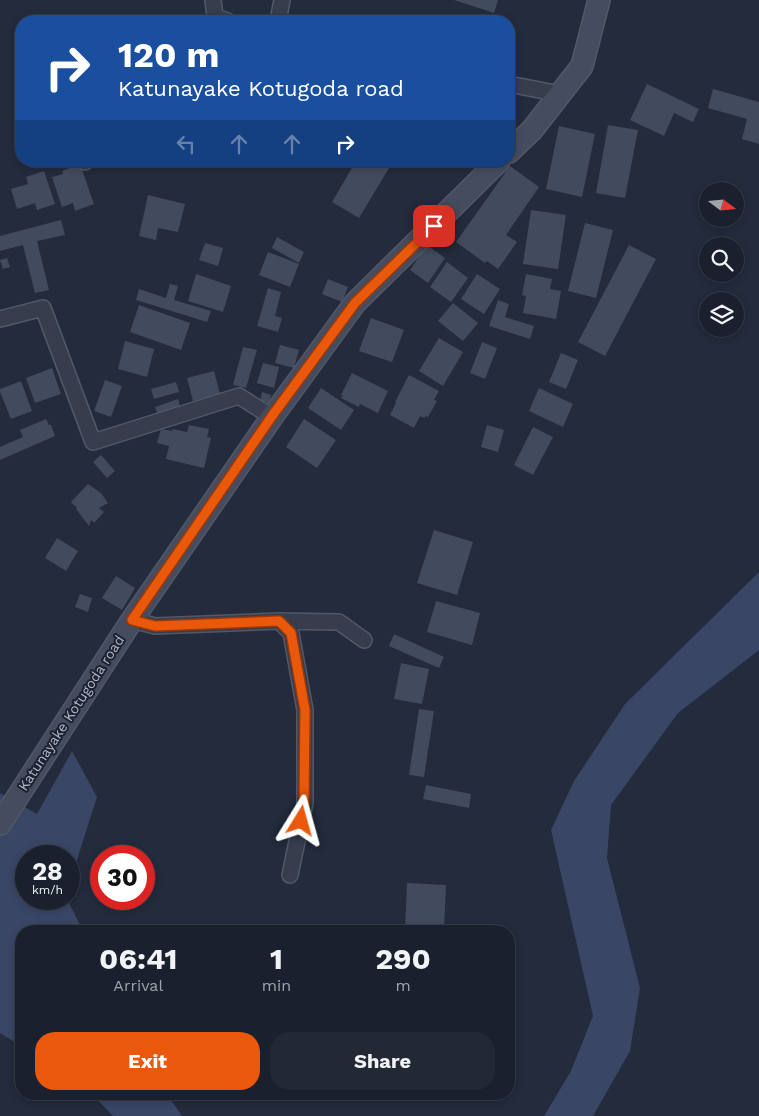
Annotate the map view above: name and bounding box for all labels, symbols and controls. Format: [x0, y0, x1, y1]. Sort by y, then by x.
text: 120 m [118, 34, 219, 76]
icon: right [35, 35, 100, 100]
text: Katunayake Kotugoda road [118, 76, 404, 101]
icon: left [172, 130, 200, 158]
icon: ahead [225, 130, 253, 158]
icon: ahead [278, 130, 306, 158]
icon: right [331, 130, 359, 158]
north arrow [699, 182, 744, 228]
map controls [699, 182, 744, 337]
pin [413, 205, 455, 247]
icon: arrive [420, 212, 448, 240]
button: search [699, 237, 744, 282]
button: layers [699, 292, 744, 337]
street label: Katunayake Kotugoda road [15, 632, 127, 794]
position arrow [274, 794, 326, 846]
speed limit sign: 30 [90, 845, 155, 910]
text: 28 [32, 857, 63, 886]
text: km/h [32, 883, 63, 897]
text: 06:41 [99, 941, 178, 976]
text: 1 [270, 941, 283, 976]
text: 290 [375, 941, 431, 976]
text: Arrival [113, 976, 163, 995]
text: min [262, 976, 291, 995]
text: m [395, 976, 411, 995]
button: Exit [35, 1032, 260, 1090]
button: Share [270, 1032, 495, 1090]

